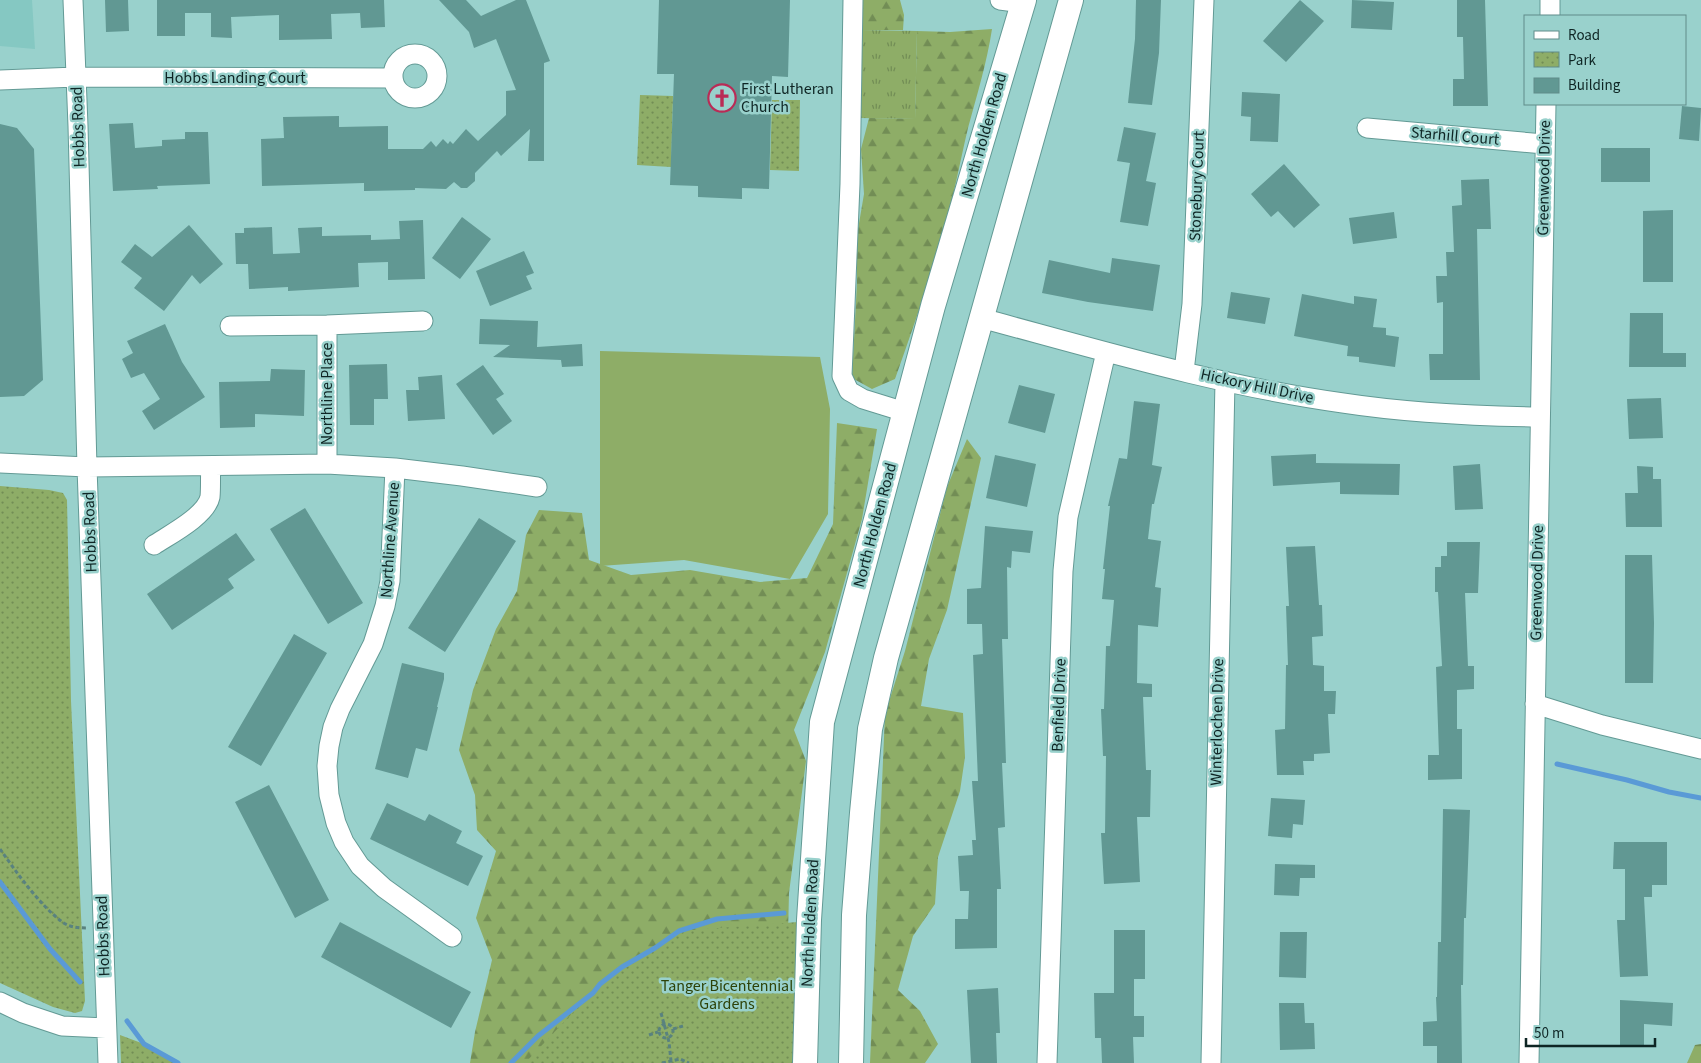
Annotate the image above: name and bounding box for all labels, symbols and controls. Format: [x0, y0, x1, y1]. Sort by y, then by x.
legend [1524, 15, 1686, 105]
text: Road [1568, 25, 1600, 46]
text: Park [1568, 50, 1597, 71]
street label: Hobbs Landing Court [164, 67, 306, 89]
street label: North Holden Road [956, 70, 1012, 200]
text: Building [1568, 75, 1621, 96]
place label: First Lutheran Church [741, 78, 834, 118]
church icon: First Lutheran Church [707, 83, 737, 113]
street label: Hobbs Road [66, 86, 90, 168]
street label: Greenwood Drive [1532, 120, 1556, 236]
street label: Starhill Court [1410, 121, 1501, 151]
street label: Stonebury Court [1184, 130, 1210, 242]
street label: Northline Place [316, 343, 338, 445]
street label: Hickory Hill Drive [1198, 363, 1316, 409]
street label: North Holden Road [848, 460, 902, 590]
street label: Northline Avenue [375, 481, 405, 599]
street label: Hobbs Road [78, 491, 102, 573]
street label: Greenwood Drive [1525, 525, 1549, 641]
street label: Benfield Drive [1046, 658, 1072, 752]
street label: Winterlochen Drive [1205, 658, 1229, 786]
street label: North Holden Road [796, 858, 824, 988]
street label: Hobbs Road [91, 895, 115, 977]
park label: Tanger Bicentennial Gardens [661, 975, 793, 1015]
scale bar [1526, 1016, 1655, 1048]
text: 50 m [1534, 1023, 1564, 1044]

